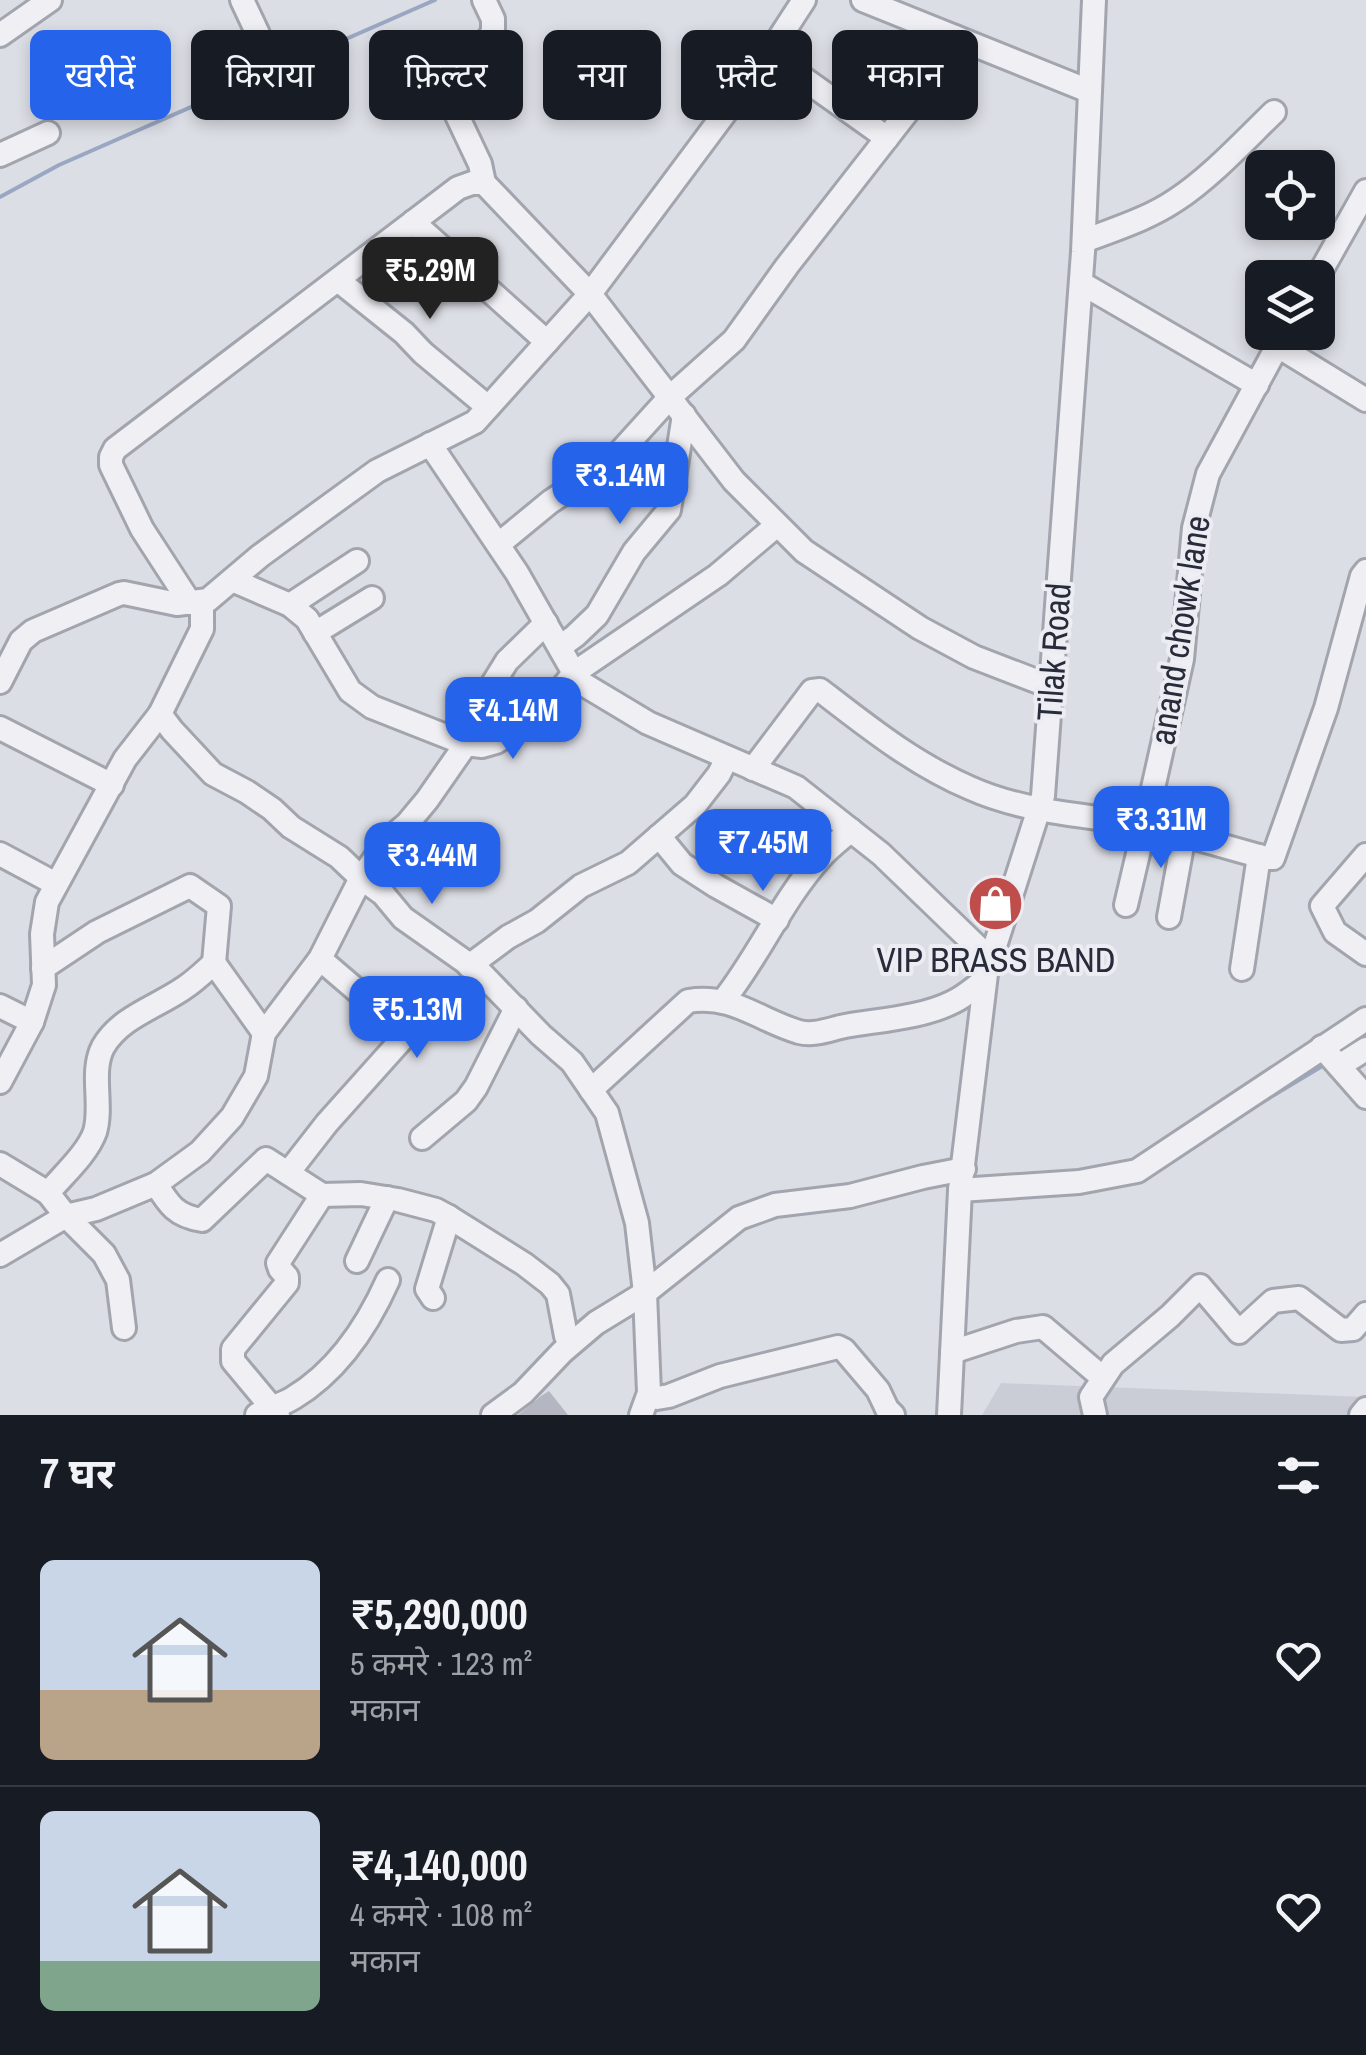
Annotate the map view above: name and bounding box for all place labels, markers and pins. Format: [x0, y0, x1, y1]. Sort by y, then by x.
pin: ₹5.29M [349, 237, 511, 322]
pin: ₹3.14M [539, 442, 701, 527]
pin: ₹4.14M [432, 677, 594, 762]
pin: ₹3.31M [1080, 786, 1242, 871]
pin: ₹7.45M [682, 809, 844, 894]
pin: ₹3.44M [351, 822, 513, 907]
shop icon: VIP BRASS BAND [966, 874, 1026, 934]
place label: VIP BRASS BAND [877, 936, 1115, 983]
pin: ₹5.13M [336, 976, 498, 1061]

